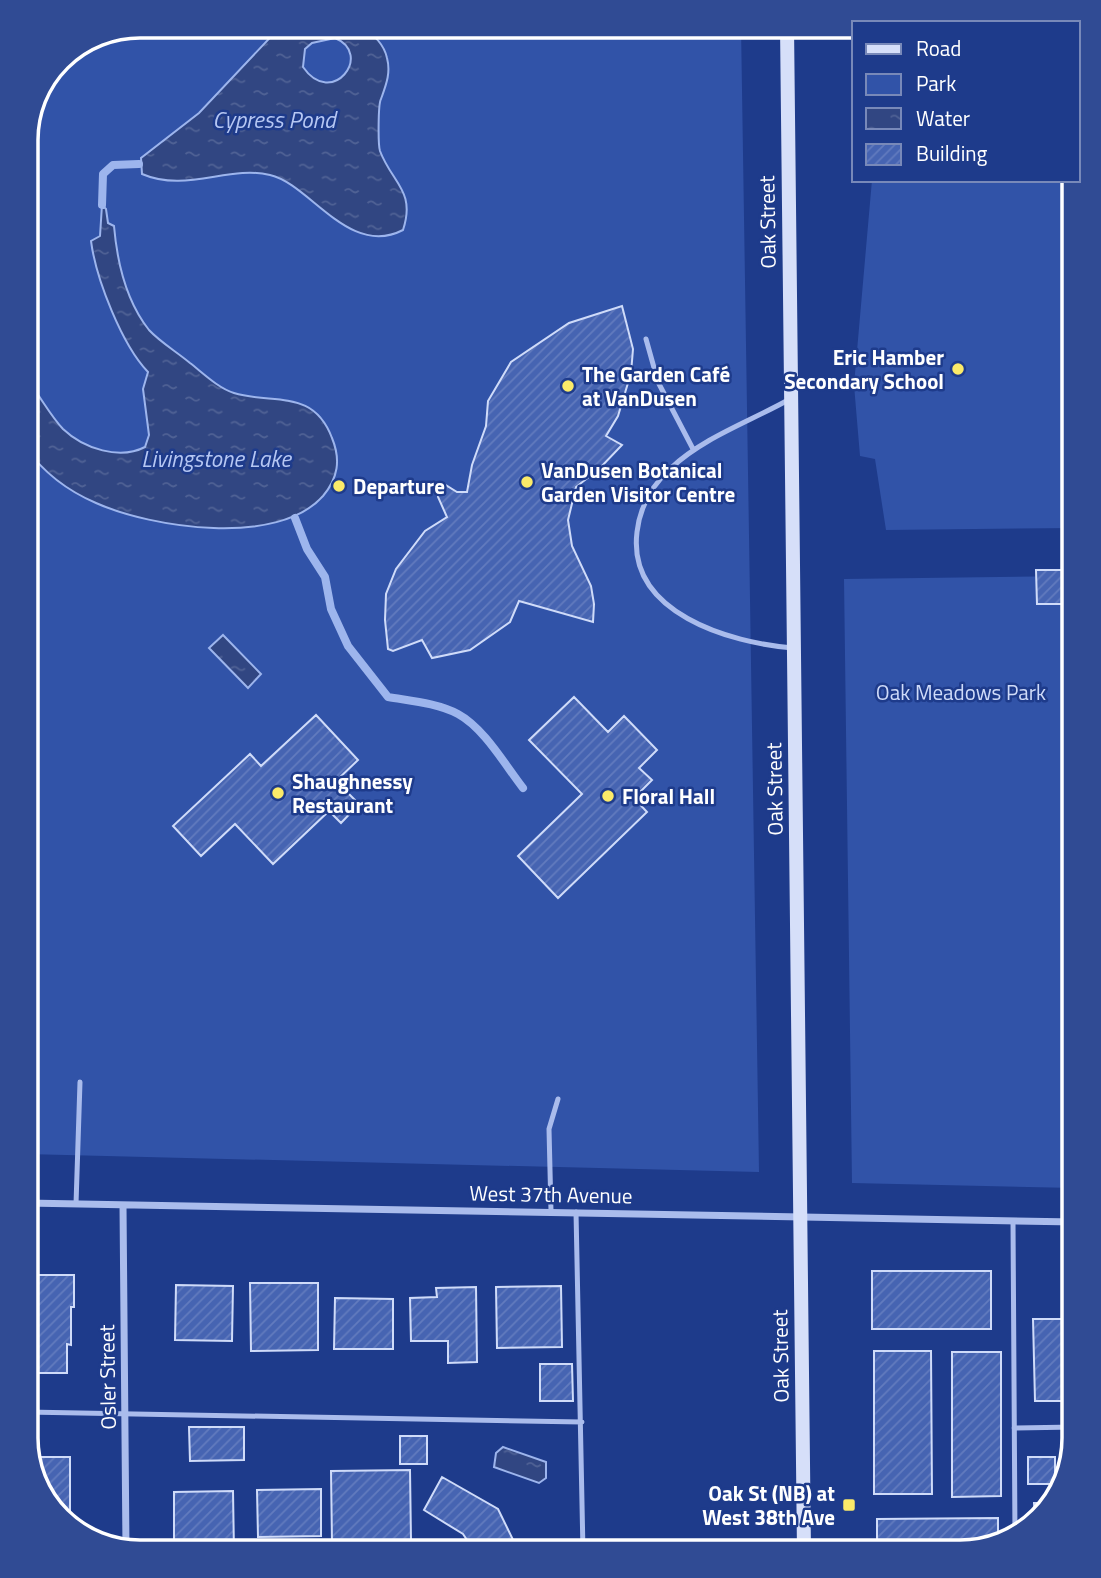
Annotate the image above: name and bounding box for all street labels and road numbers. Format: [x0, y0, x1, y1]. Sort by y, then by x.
street label: Oak Street [750, 175, 784, 269]
street label: Oak Street [757, 742, 791, 836]
street label: West 37th Avenue [469, 1177, 633, 1211]
street label: Oak Street [763, 1309, 797, 1403]
street label: Osler Street [90, 1324, 124, 1430]

